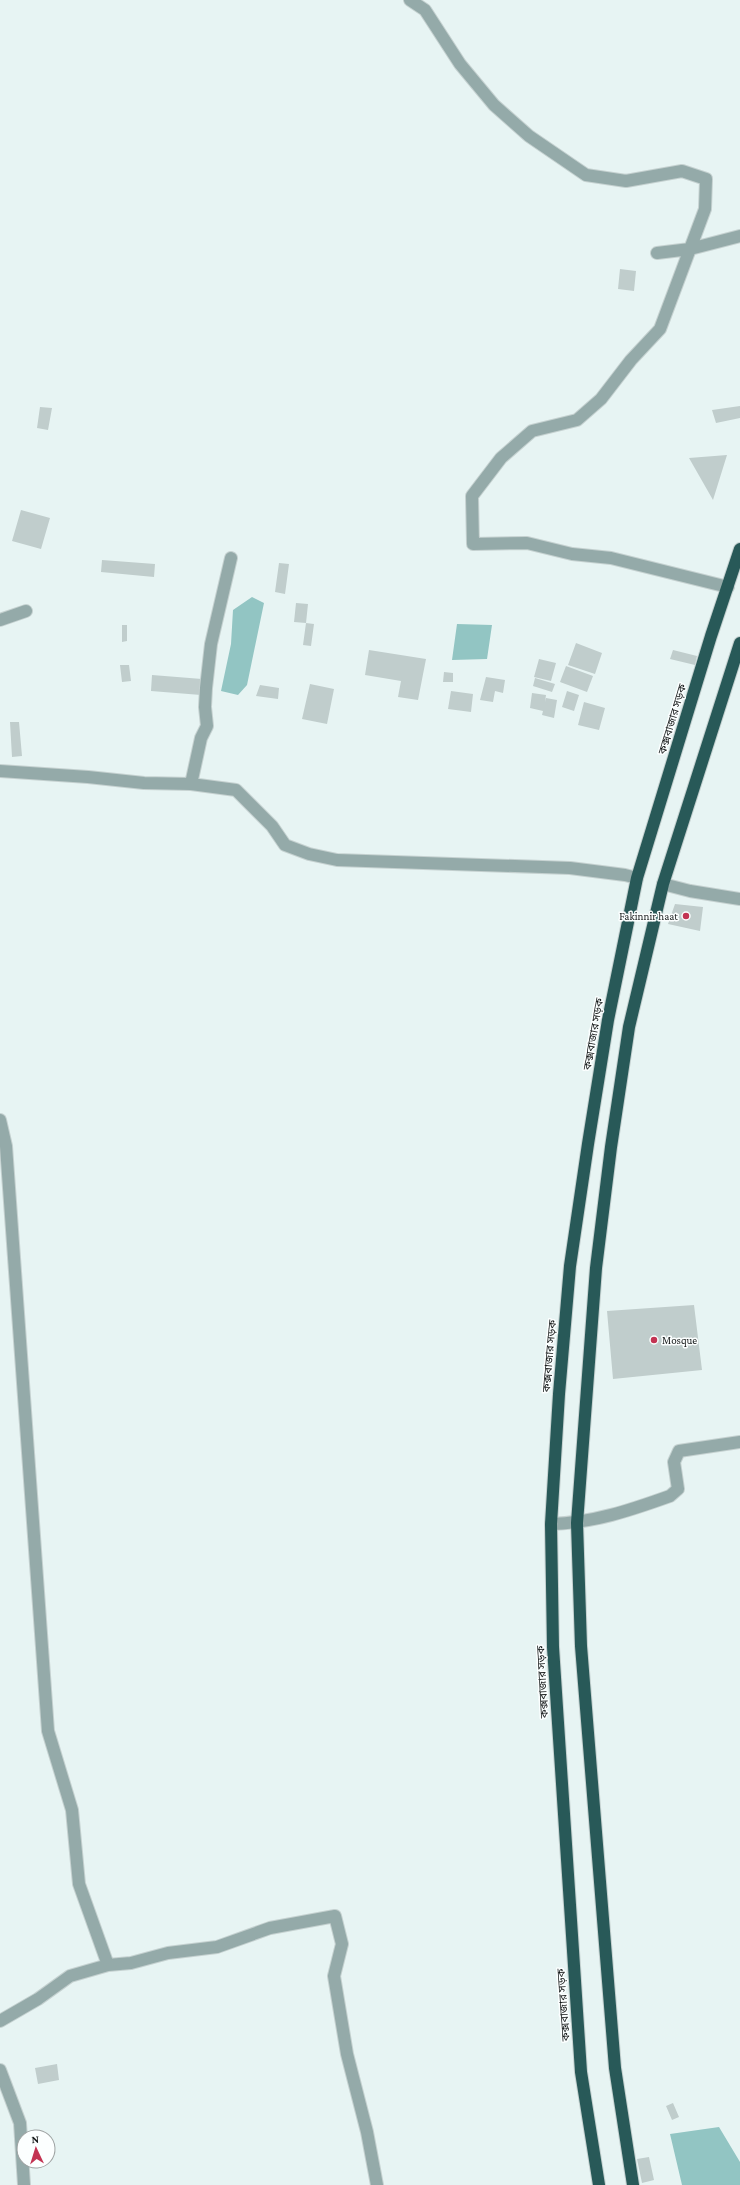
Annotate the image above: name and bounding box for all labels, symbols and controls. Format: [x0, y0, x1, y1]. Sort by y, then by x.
street label: কক্সবাজার সড়ক [655, 682, 688, 757]
place label: Fakinnir haat [619, 910, 678, 922]
marker: Fakinnir haat [681, 911, 691, 921]
street label: কক্সবাজার সড়ক [581, 997, 605, 1072]
street label: কক্সবাজার সড়ক [540, 1319, 558, 1394]
place label: Mosque [662, 1334, 697, 1347]
marker: Mosque [649, 1335, 659, 1345]
street label: কক্সবাজার সড়ক [534, 1645, 550, 1720]
street label: কক্সবাজার সড়ক [554, 1968, 572, 2043]
north arrow [16, 2129, 56, 2169]
text: N [31, 2133, 40, 2145]

